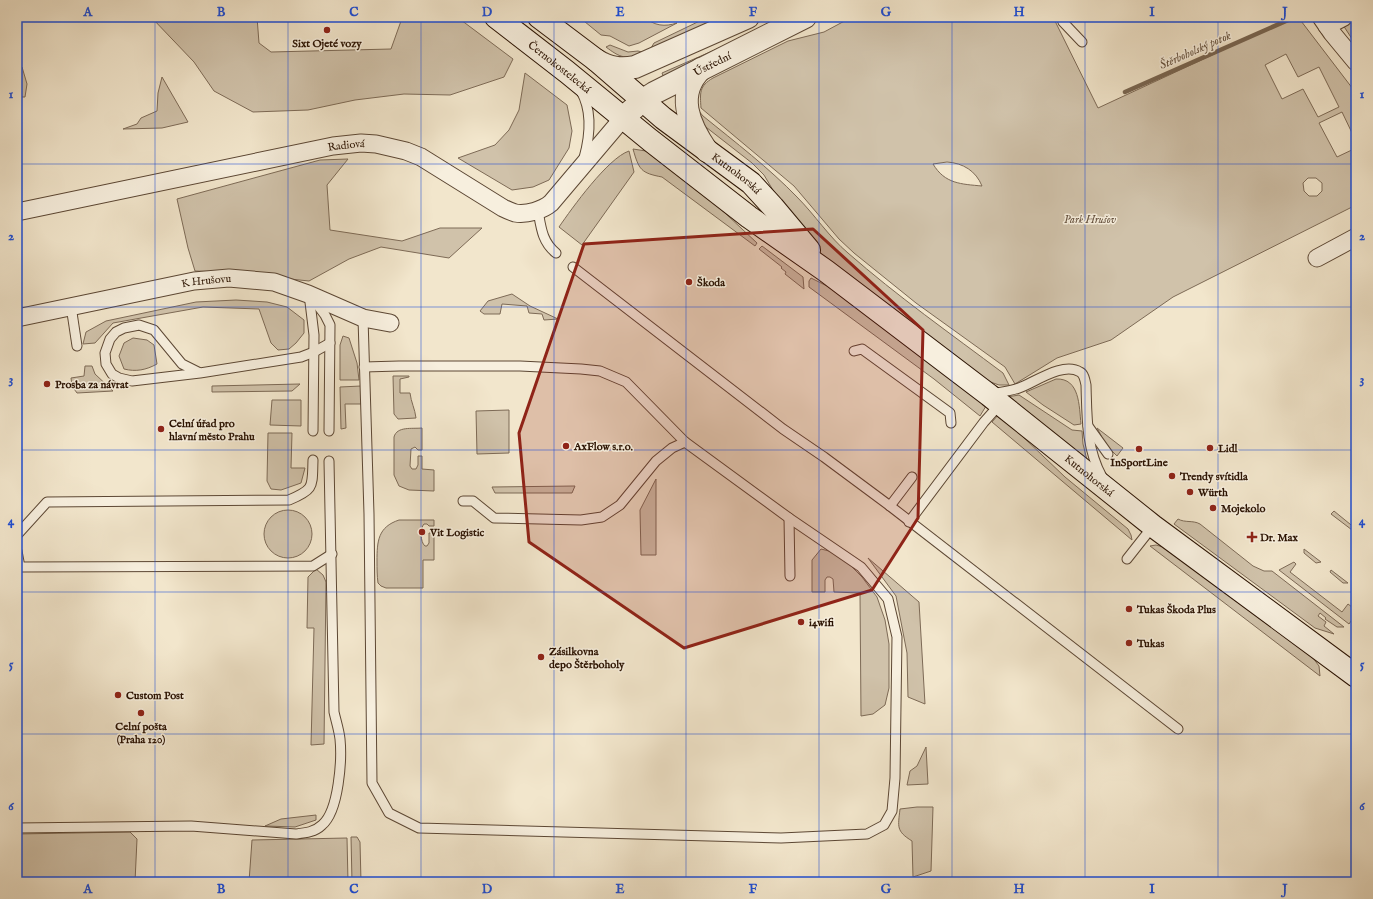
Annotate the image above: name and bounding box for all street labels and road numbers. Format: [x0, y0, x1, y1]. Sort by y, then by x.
street label: Černokostelecká [525, 38, 594, 97]
street label: Ústřední [691, 49, 735, 80]
street label: Radiová [326, 137, 365, 155]
street label: Kutnohorská [708, 150, 764, 198]
street label: K Hrušovu [180, 272, 232, 291]
street label: Kutnohorská [1061, 452, 1117, 500]

